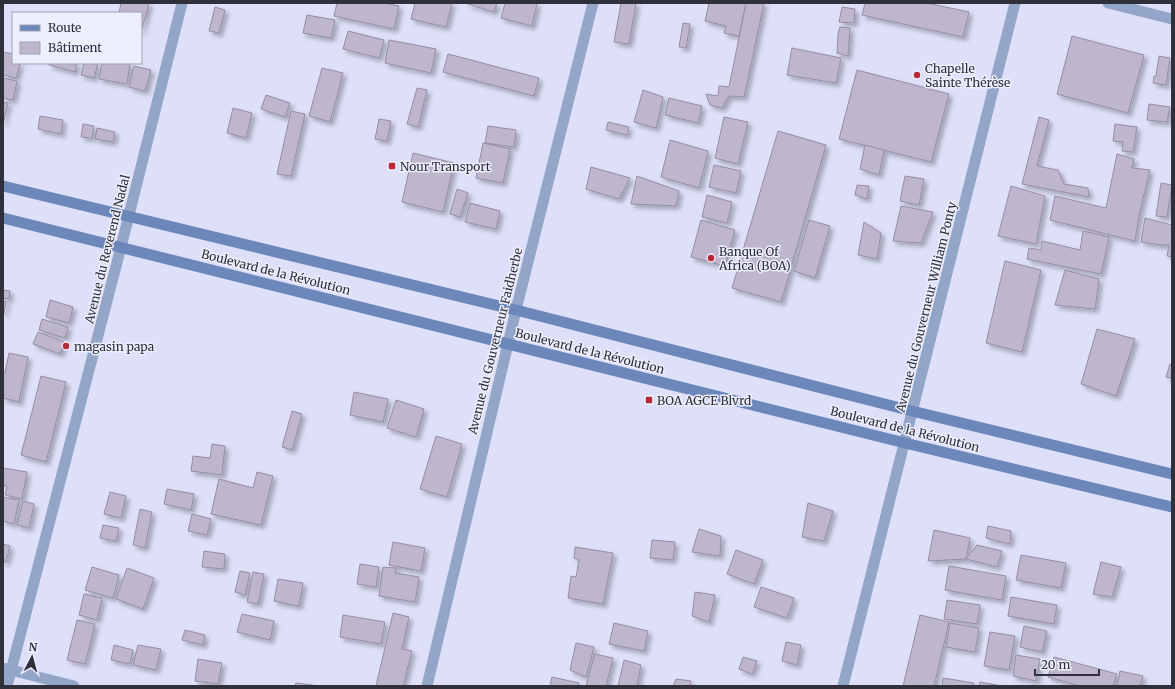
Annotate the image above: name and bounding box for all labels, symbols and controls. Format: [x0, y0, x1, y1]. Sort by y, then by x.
legend [12, 12, 142, 64]
text: Route [48, 20, 81, 35]
text: Bâtiment [48, 40, 102, 55]
place label: Chapelle Sainte Thérèse [925, 61, 1010, 90]
marker: Chapelle Sainte Thérèse [912, 70, 922, 80]
place label: Nour Transport [400, 159, 491, 174]
marker: Nour Transport [387, 161, 397, 171]
street label: Avenue du Reverend Nadal [81, 173, 133, 326]
street label: Avenue du Gouverneur William Ponty [892, 200, 959, 415]
place label: Banque Of Africa (BOA) [718, 244, 791, 273]
street label: Boulevard de la Révolution [200, 246, 352, 298]
street label: Avenue du Gouverneur Faidherbe [464, 246, 525, 437]
marker: Banque Of Africa (BOA) [706, 253, 716, 263]
street label: Boulevard de la Révolution [514, 325, 666, 377]
place label: magasin papa [74, 339, 155, 354]
marker: magasin papa [61, 341, 71, 351]
place label: BOA AGCE Blvrd [657, 393, 751, 408]
marker: BOA AGCE Blvrd [644, 395, 654, 405]
street label: Boulevard de la Révolution [829, 403, 981, 455]
north arrow [12, 637, 52, 677]
text: N [28, 640, 38, 655]
scale bar [1035, 651, 1099, 677]
text: 20 m [1041, 657, 1070, 672]

